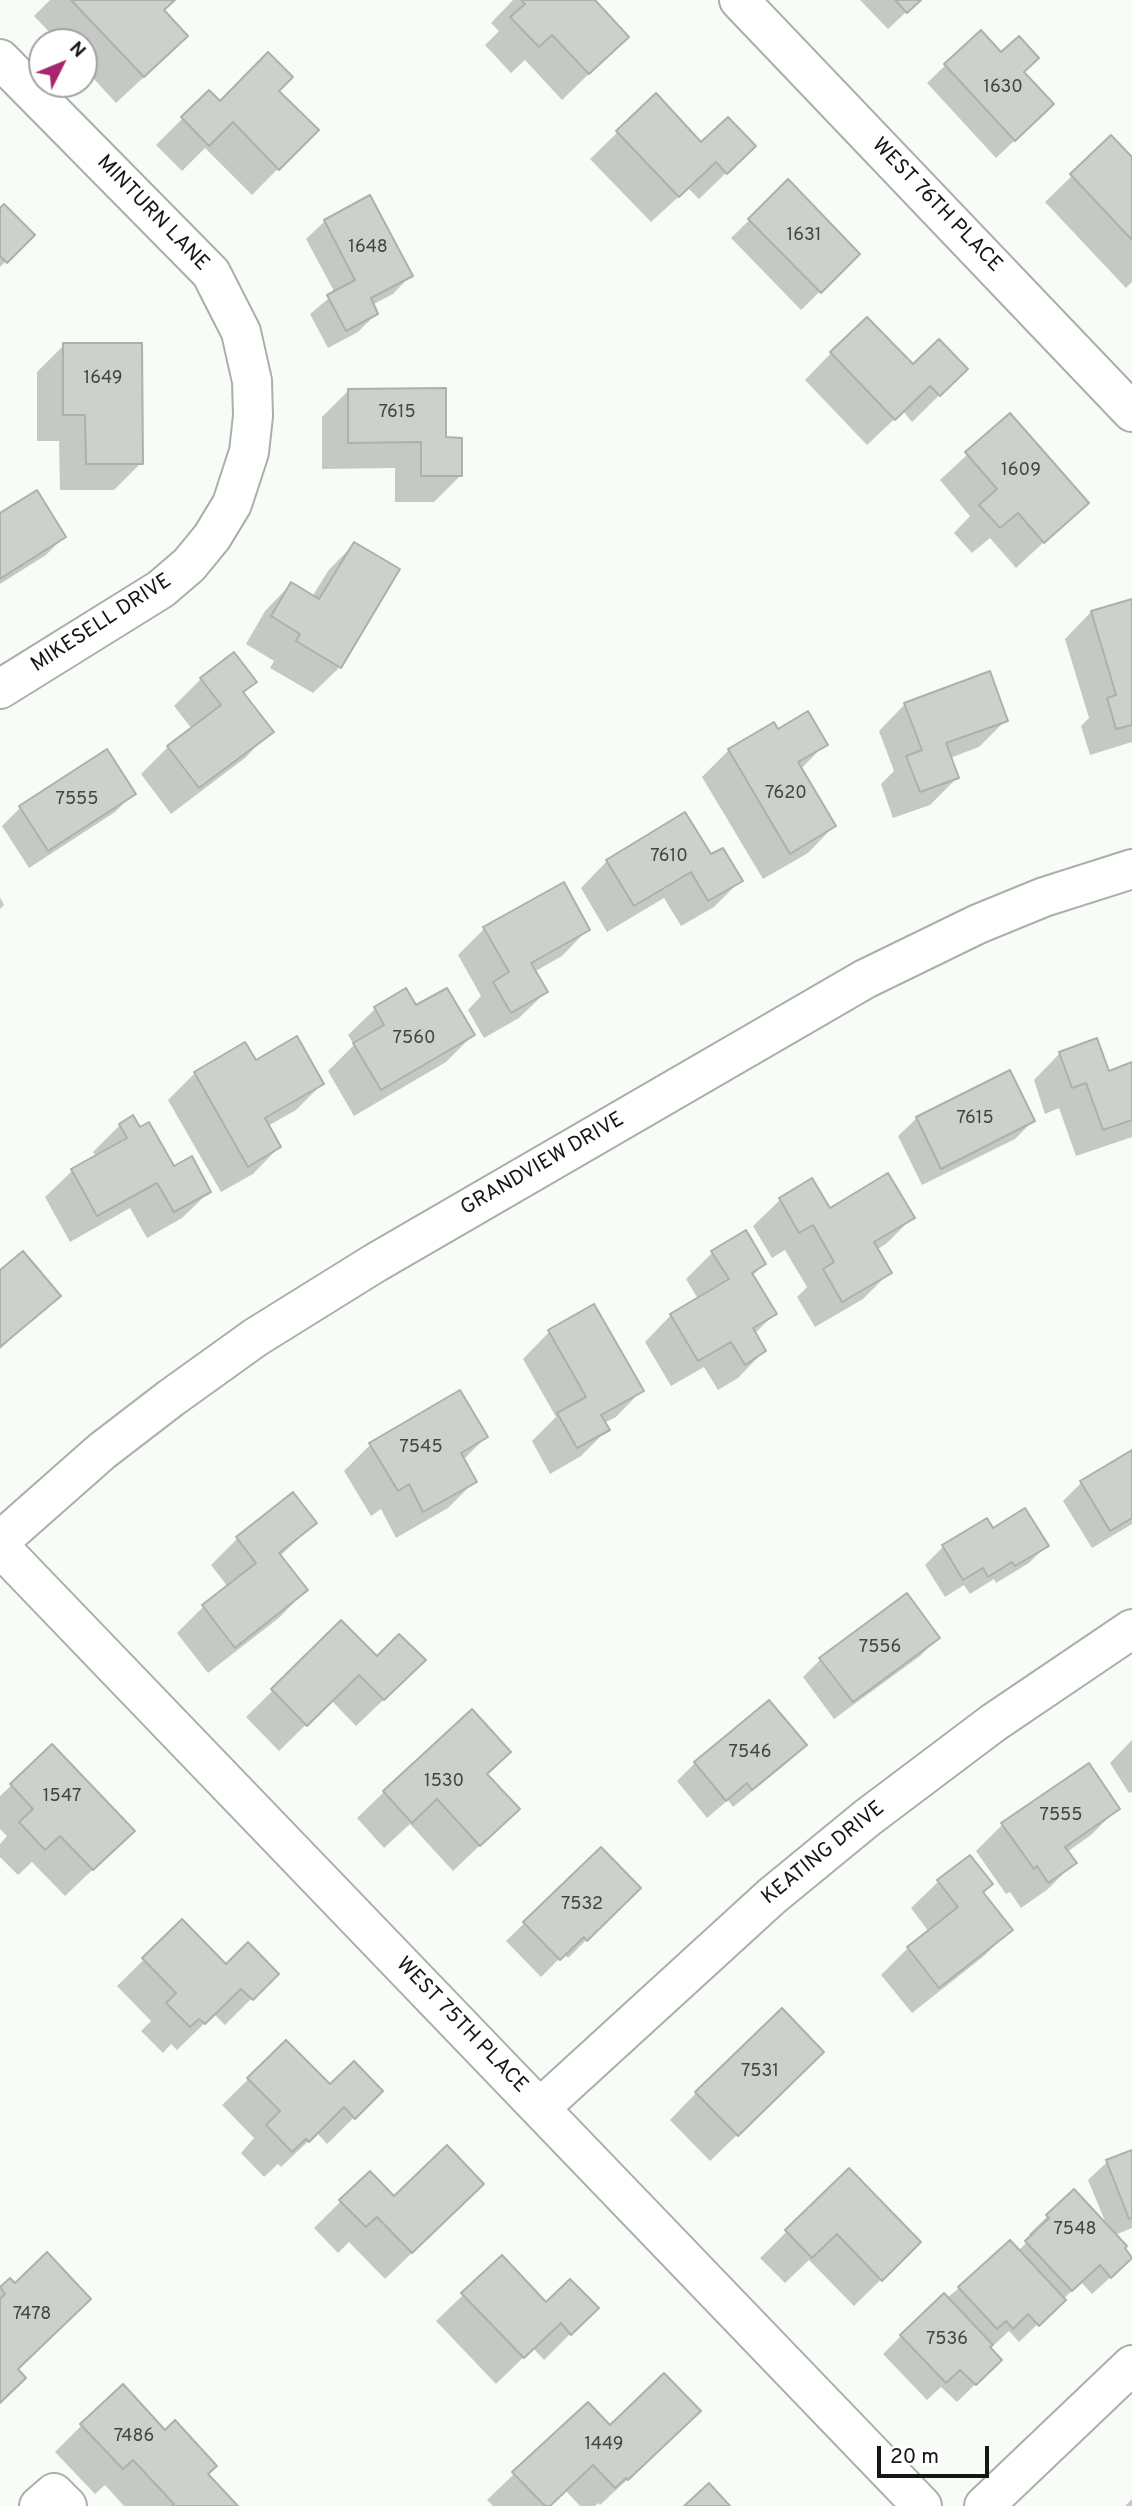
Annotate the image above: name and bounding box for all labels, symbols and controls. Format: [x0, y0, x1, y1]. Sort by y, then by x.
north arrow [28, 28, 98, 98]
text: N [63, 37, 90, 63]
house number: 1630 [983, 77, 1023, 99]
street label: WEST 76TH PLACE [865, 134, 1007, 278]
street label: MINTURN LANE [90, 151, 214, 277]
house number: 1631 [787, 225, 821, 247]
house number: 1648 [348, 237, 388, 259]
house number: 1649 [83, 368, 123, 390]
house number: 7615 [378, 402, 416, 424]
house number: 1609 [1001, 460, 1041, 482]
street label: MIKESELL DRIVE [27, 569, 177, 679]
house number: 7620 [765, 783, 807, 805]
house number: 7555 [56, 789, 98, 811]
house number: 7610 [650, 846, 688, 868]
house number: 7560 [393, 1028, 435, 1050]
street label: GRANDVIEW DRIVE [457, 1108, 629, 1222]
house number: 7615 [956, 1108, 994, 1130]
house number: 7545 [399, 1437, 443, 1459]
house number: 7556 [859, 1637, 901, 1659]
house number: 7546 [729, 1742, 771, 1764]
house number: 1530 [424, 1771, 464, 1793]
house number: 1547 [43, 1786, 81, 1808]
street label: KEATING DRIVE [758, 1797, 890, 1911]
house number: 7555 [1040, 1805, 1082, 1827]
house number: 7532 [561, 1894, 603, 1916]
street label: WEST 75TH PLACE [390, 1953, 532, 2099]
house number: 7531 [741, 2061, 779, 2083]
house number: 7548 [1053, 2219, 1097, 2241]
house number: 7478 [13, 2304, 51, 2326]
house number: 7536 [926, 2329, 968, 2351]
house number: 7486 [114, 2426, 154, 2448]
scale bar [880, 2432, 992, 2476]
house number: 1449 [584, 2434, 624, 2456]
text: 20 m [890, 2444, 939, 2471]

